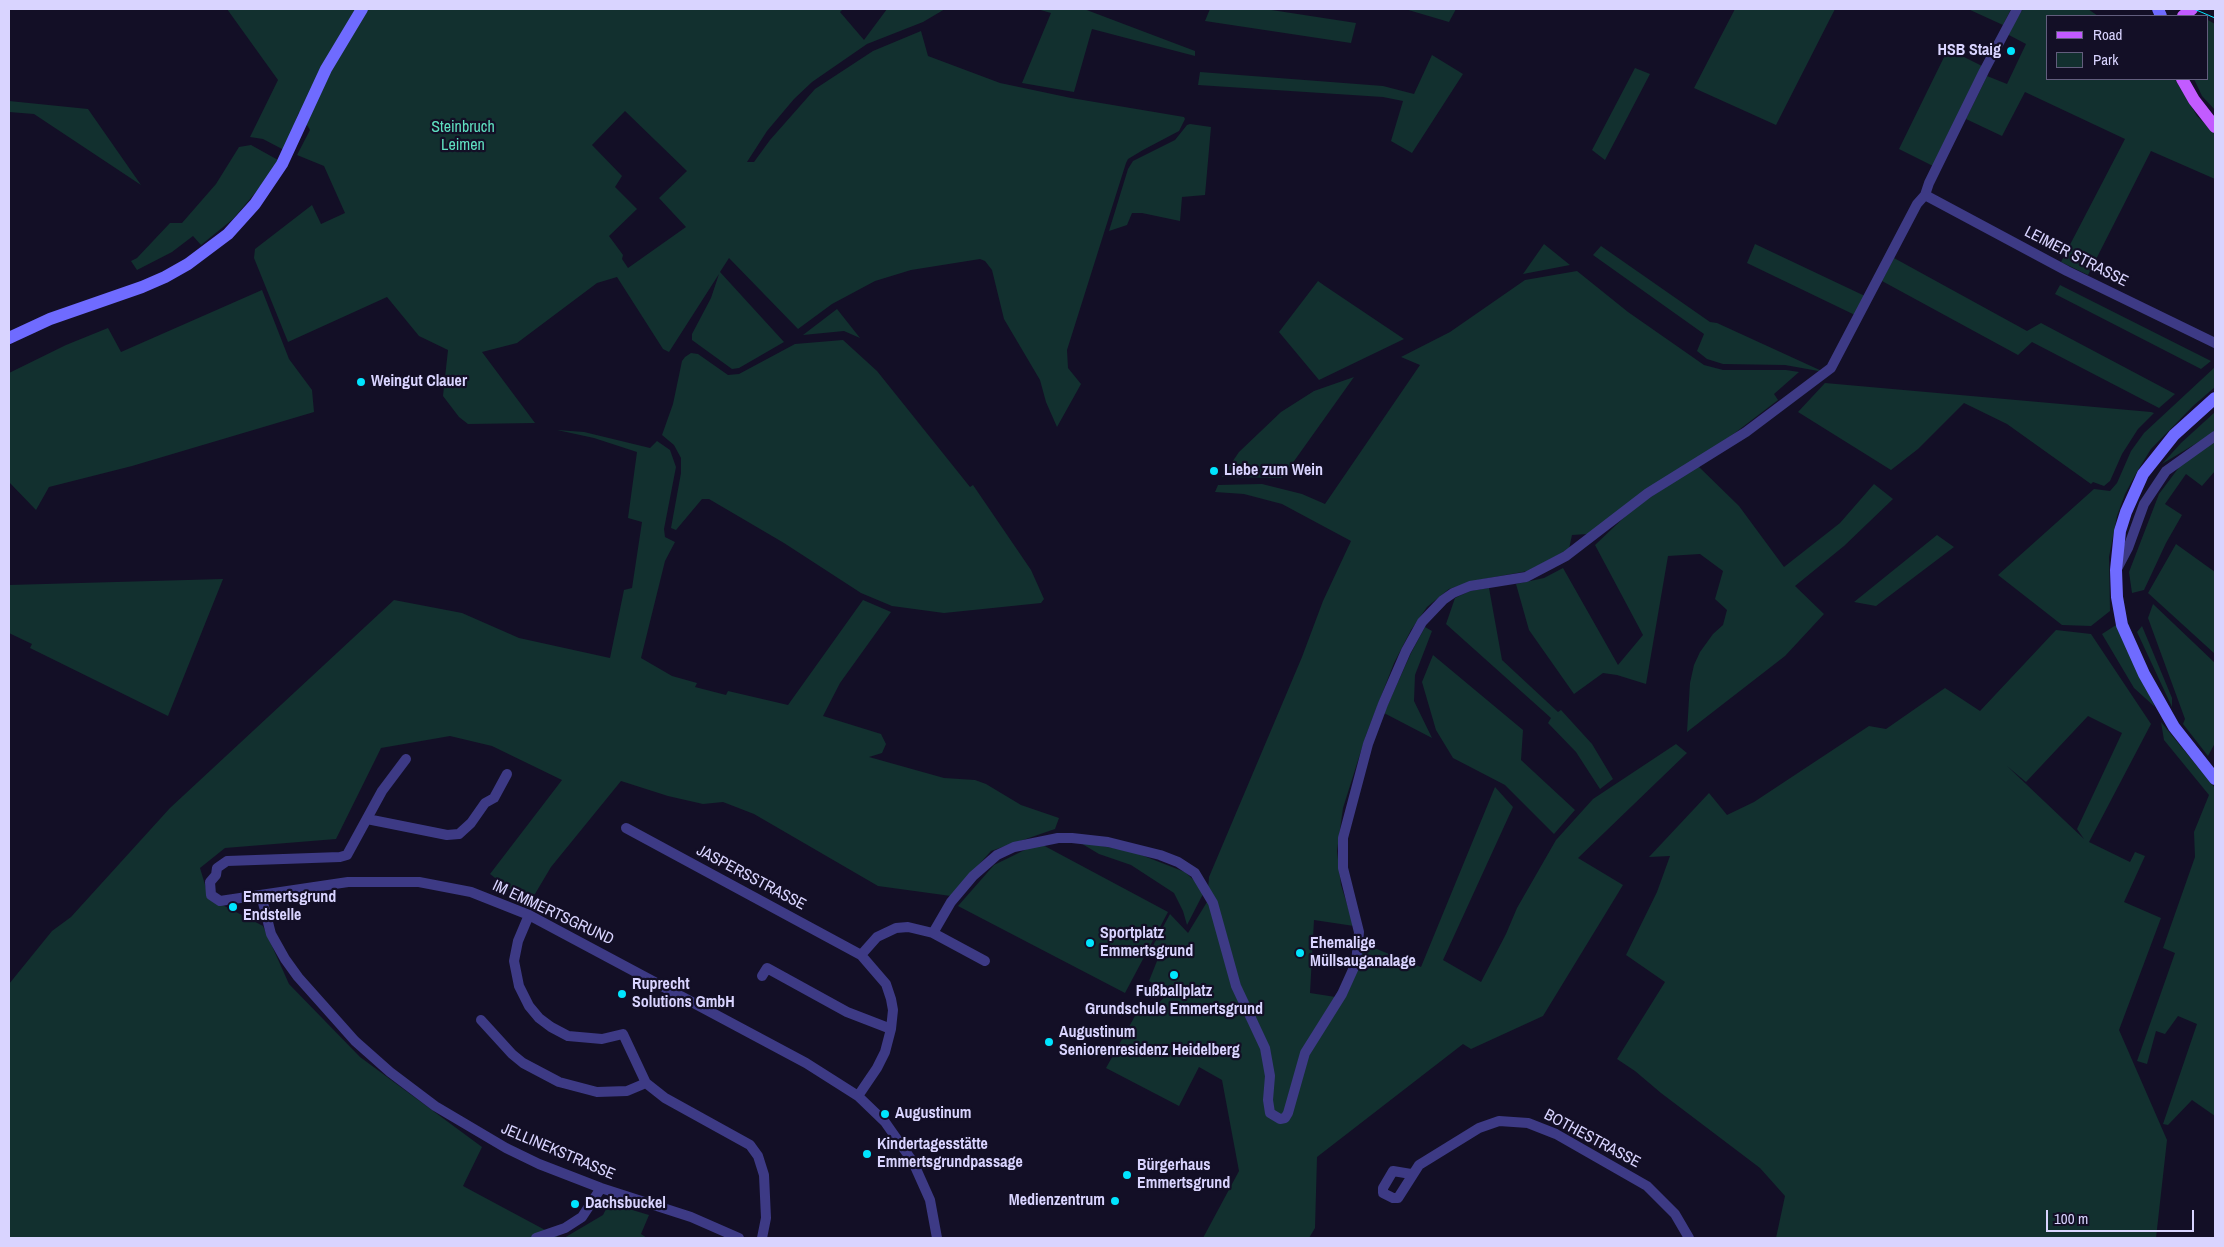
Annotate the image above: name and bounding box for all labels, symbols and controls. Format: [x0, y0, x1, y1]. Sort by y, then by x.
legend [2046, 15, 2209, 80]
text: Road [2093, 24, 2122, 45]
place label: HSB Staig [1938, 41, 2001, 61]
marker: HSB Staig [2005, 45, 2017, 57]
text: Park [2093, 49, 2118, 70]
park label: Steinbruch Leimen [431, 118, 495, 156]
street label: LEIMER STRASSE [2021, 223, 2131, 291]
place label: Weingut Clauer [371, 372, 467, 392]
marker: Weingut Clauer [355, 376, 367, 388]
place label: Liebe zum Wein [1224, 461, 1323, 481]
marker: Liebe zum Wein [1208, 465, 1220, 477]
street label: JASPERSSTRASSE [693, 841, 809, 915]
street label: IM EMMERTSGRUND [489, 876, 617, 950]
place label: Emmertsgrund Endstelle [243, 888, 336, 926]
marker: Emmertsgrund Endstelle [227, 901, 239, 913]
place label: Sportplatz Emmertsgrund [1100, 924, 1193, 962]
place label: Ehemalige Müllsauganalage [1310, 934, 1416, 972]
marker: Sportplatz Emmertsgrund [1084, 937, 1096, 949]
marker: Ehemalige Müllsauganalage [1294, 947, 1306, 959]
marker: Fußballplatz Grundschule Emmertsgrund [1168, 969, 1180, 981]
place label: Ruprecht Solutions GmbH [632, 975, 735, 1013]
place label: Fußballplatz Grundschule Emmertsgrund [1085, 982, 1263, 1020]
marker: Ruprecht Solutions GmbH [616, 988, 628, 1000]
place label: Augustinum Seniorenresidenz Heidelberg [1059, 1023, 1240, 1061]
marker: Augustinum Seniorenresidenz Heidelberg [1043, 1036, 1055, 1048]
place label: Augustinum [895, 1104, 972, 1124]
street label: BOTHESTRASSE [1540, 1106, 1644, 1172]
marker: Augustinum [879, 1108, 891, 1120]
street label: JELLINEKSTRASSE [498, 1119, 618, 1185]
place label: Kindertagesstätte Emmertsgrundpassage [877, 1135, 1023, 1173]
marker: Kindertagesstätte Emmertsgrundpassage [861, 1148, 873, 1160]
place label: Bürgerhaus Emmertsgrund [1137, 1156, 1230, 1194]
marker: Bürgerhaus Emmertsgrund [1121, 1169, 1133, 1181]
place label: Medienzentrum [1009, 1191, 1105, 1211]
place label: Dachsbuckel [585, 1194, 666, 1214]
marker: Medienzentrum [1109, 1195, 1121, 1207]
marker: Dachsbuckel [569, 1198, 581, 1210]
scale bar [2049, 1200, 2196, 1232]
text: 100 m [2054, 1208, 2088, 1229]

